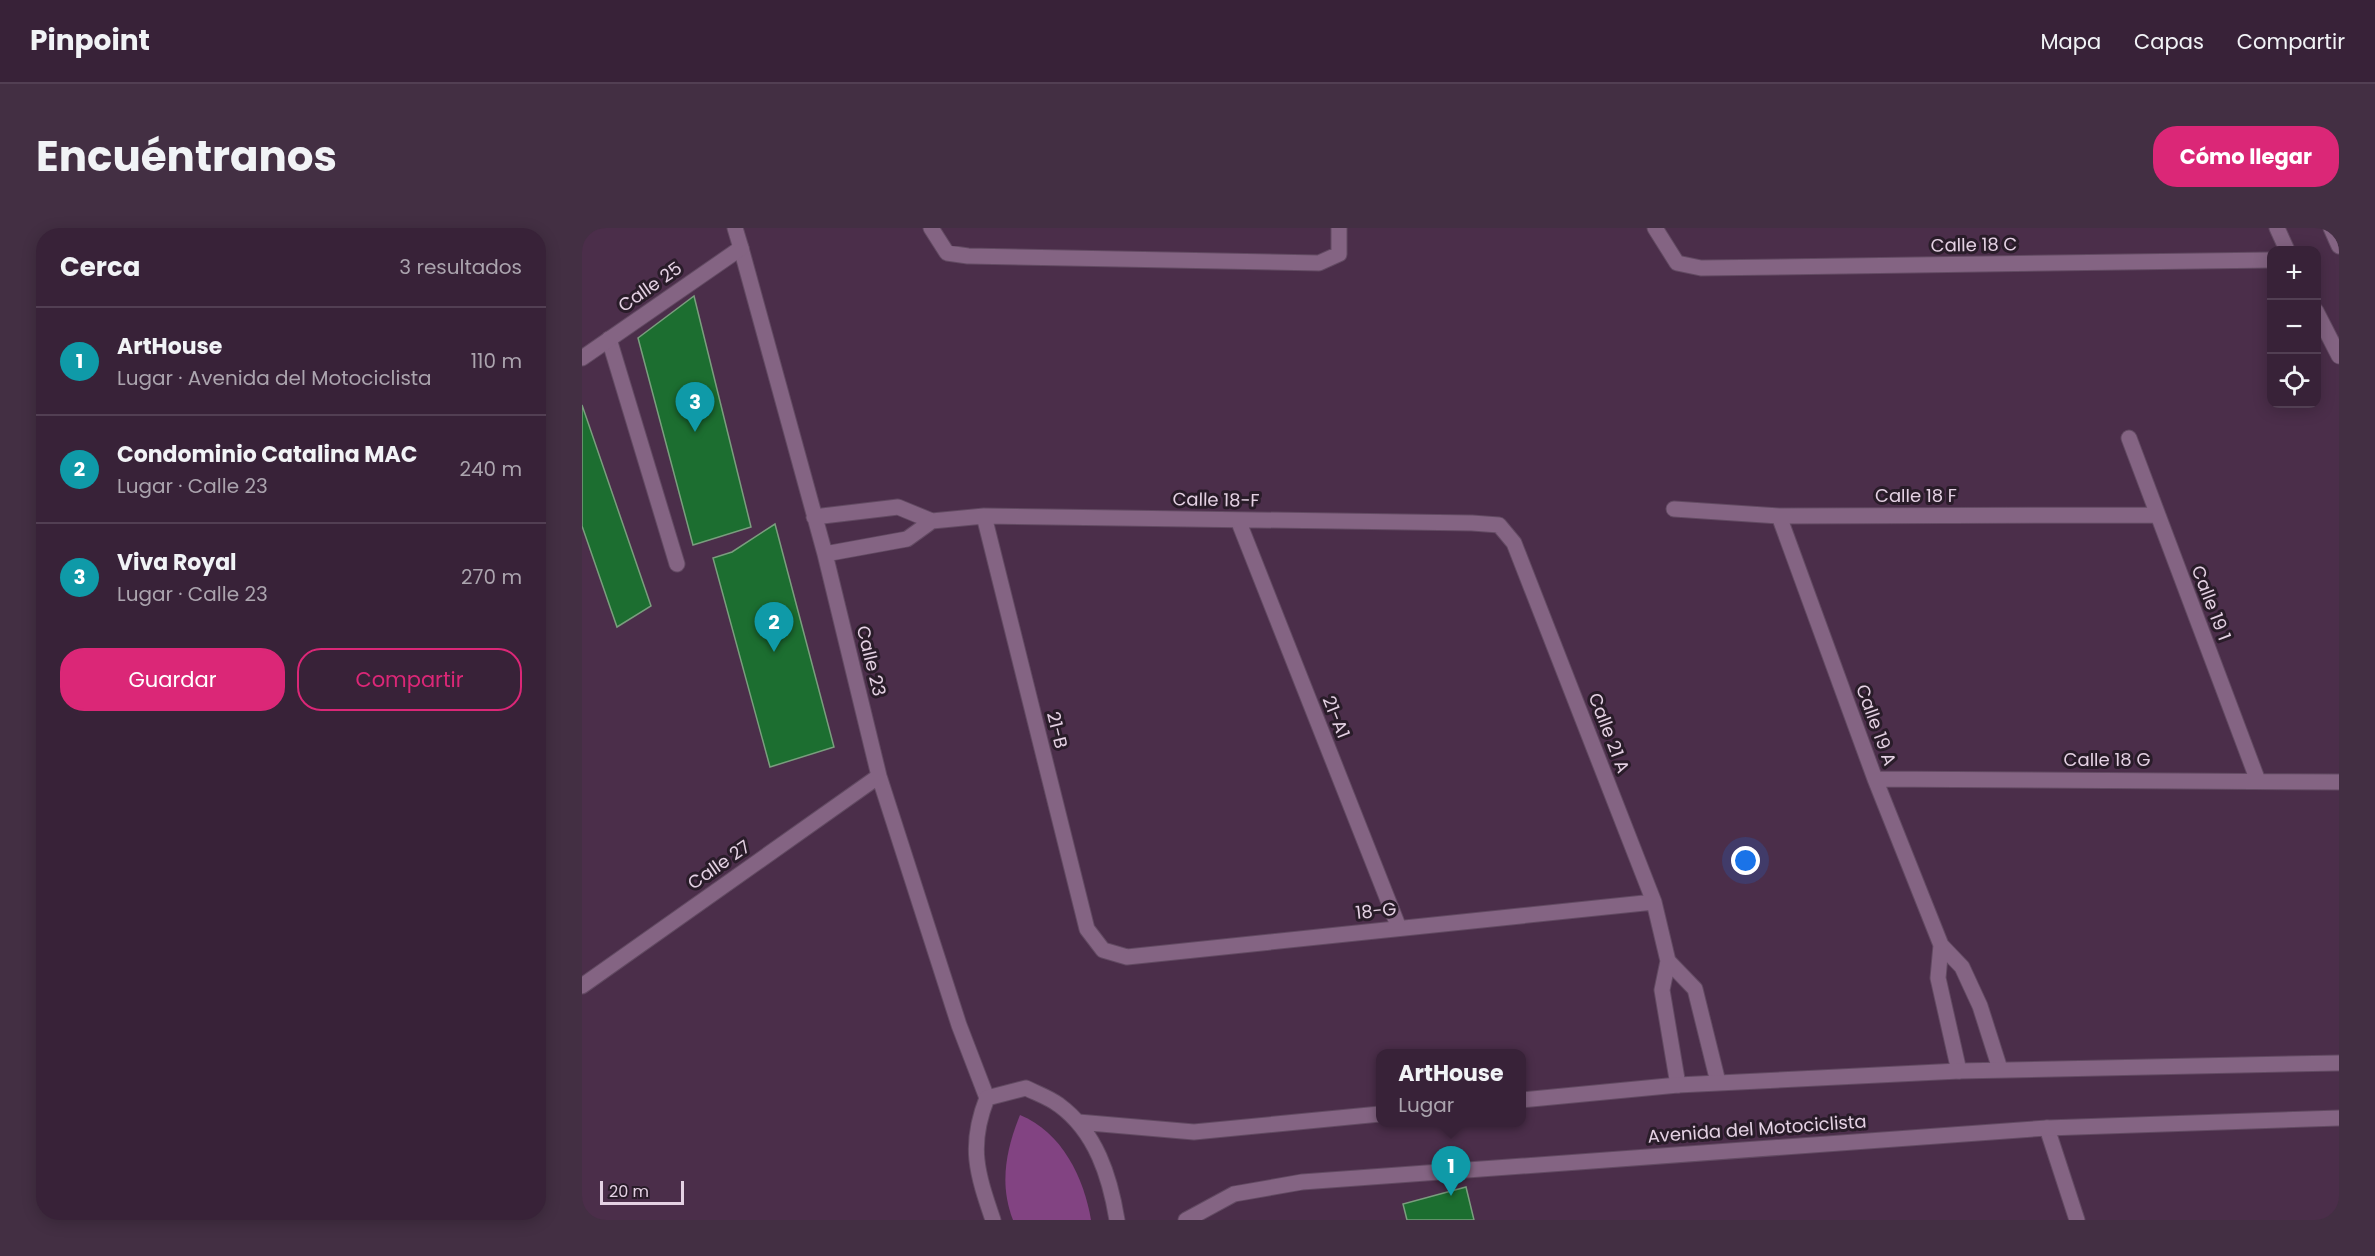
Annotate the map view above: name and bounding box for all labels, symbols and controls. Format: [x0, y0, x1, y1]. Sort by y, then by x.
text: Pinpoint [30, 21, 150, 60]
text: Mapa [2040, 27, 2101, 56]
text: Capas [2134, 27, 2204, 56]
text: Compartir [2237, 27, 2345, 56]
button: Cómo llegar [2153, 126, 2339, 187]
text: Encuéntranos [36, 127, 337, 186]
street label: Calle 18 C [1930, 231, 2018, 258]
map controls [2267, 246, 2321, 408]
button: + [2267, 246, 2321, 300]
text: Cerca [60, 249, 140, 285]
text: 3 resultados [399, 253, 522, 281]
street label: Calle 25 [613, 256, 687, 318]
button: − [2267, 300, 2321, 354]
text: ArtHouse [117, 331, 222, 362]
text: 1 [76, 347, 83, 375]
text: 110 m [471, 347, 522, 375]
button: locate [2267, 354, 2321, 408]
text: Lugar · Avenida del Motociclista [117, 364, 432, 392]
pin: 3 [676, 382, 714, 432]
text: Condominio Catalina MAC [117, 439, 418, 470]
text: 2 [74, 455, 85, 483]
text: 240 m [459, 455, 522, 483]
text: Lugar · Calle 23 [117, 472, 268, 500]
street label: Calle 18 F [1875, 483, 1957, 508]
street label: Calle 18-F [1172, 486, 1260, 513]
text: Viva Royal [117, 547, 237, 578]
street label: Calle 19 1 [2186, 562, 2237, 644]
text: 3 [73, 563, 86, 591]
text: 270 m [461, 563, 522, 591]
text: Lugar · Calle 23 [117, 580, 268, 608]
pin: 2 [754, 602, 794, 652]
street label: Calle 23 [851, 623, 892, 699]
button: Guardar [60, 648, 285, 711]
button: Compartir [297, 648, 522, 711]
street label: Calle 19 A [1850, 681, 1903, 769]
street label: Calle 21 A [1583, 689, 1636, 776]
street label: 21-A1 [1317, 692, 1356, 742]
street label: 21-B [1041, 709, 1074, 751]
street label: Calle 18 G [2064, 747, 2150, 772]
street label: Calle 27 [682, 834, 755, 895]
your location [1731, 846, 1760, 875]
street label: 18-G [1354, 896, 1398, 925]
popup [1376, 1049, 1526, 1127]
text: ArtHouse [1398, 1058, 1504, 1089]
text: Lugar [1398, 1091, 1454, 1119]
street label: Avenida del Motociclista [1647, 1108, 1867, 1149]
pin: 1 [1432, 1146, 1470, 1196]
scale bar [600, 1178, 684, 1206]
text: 20 m [609, 1180, 649, 1203]

